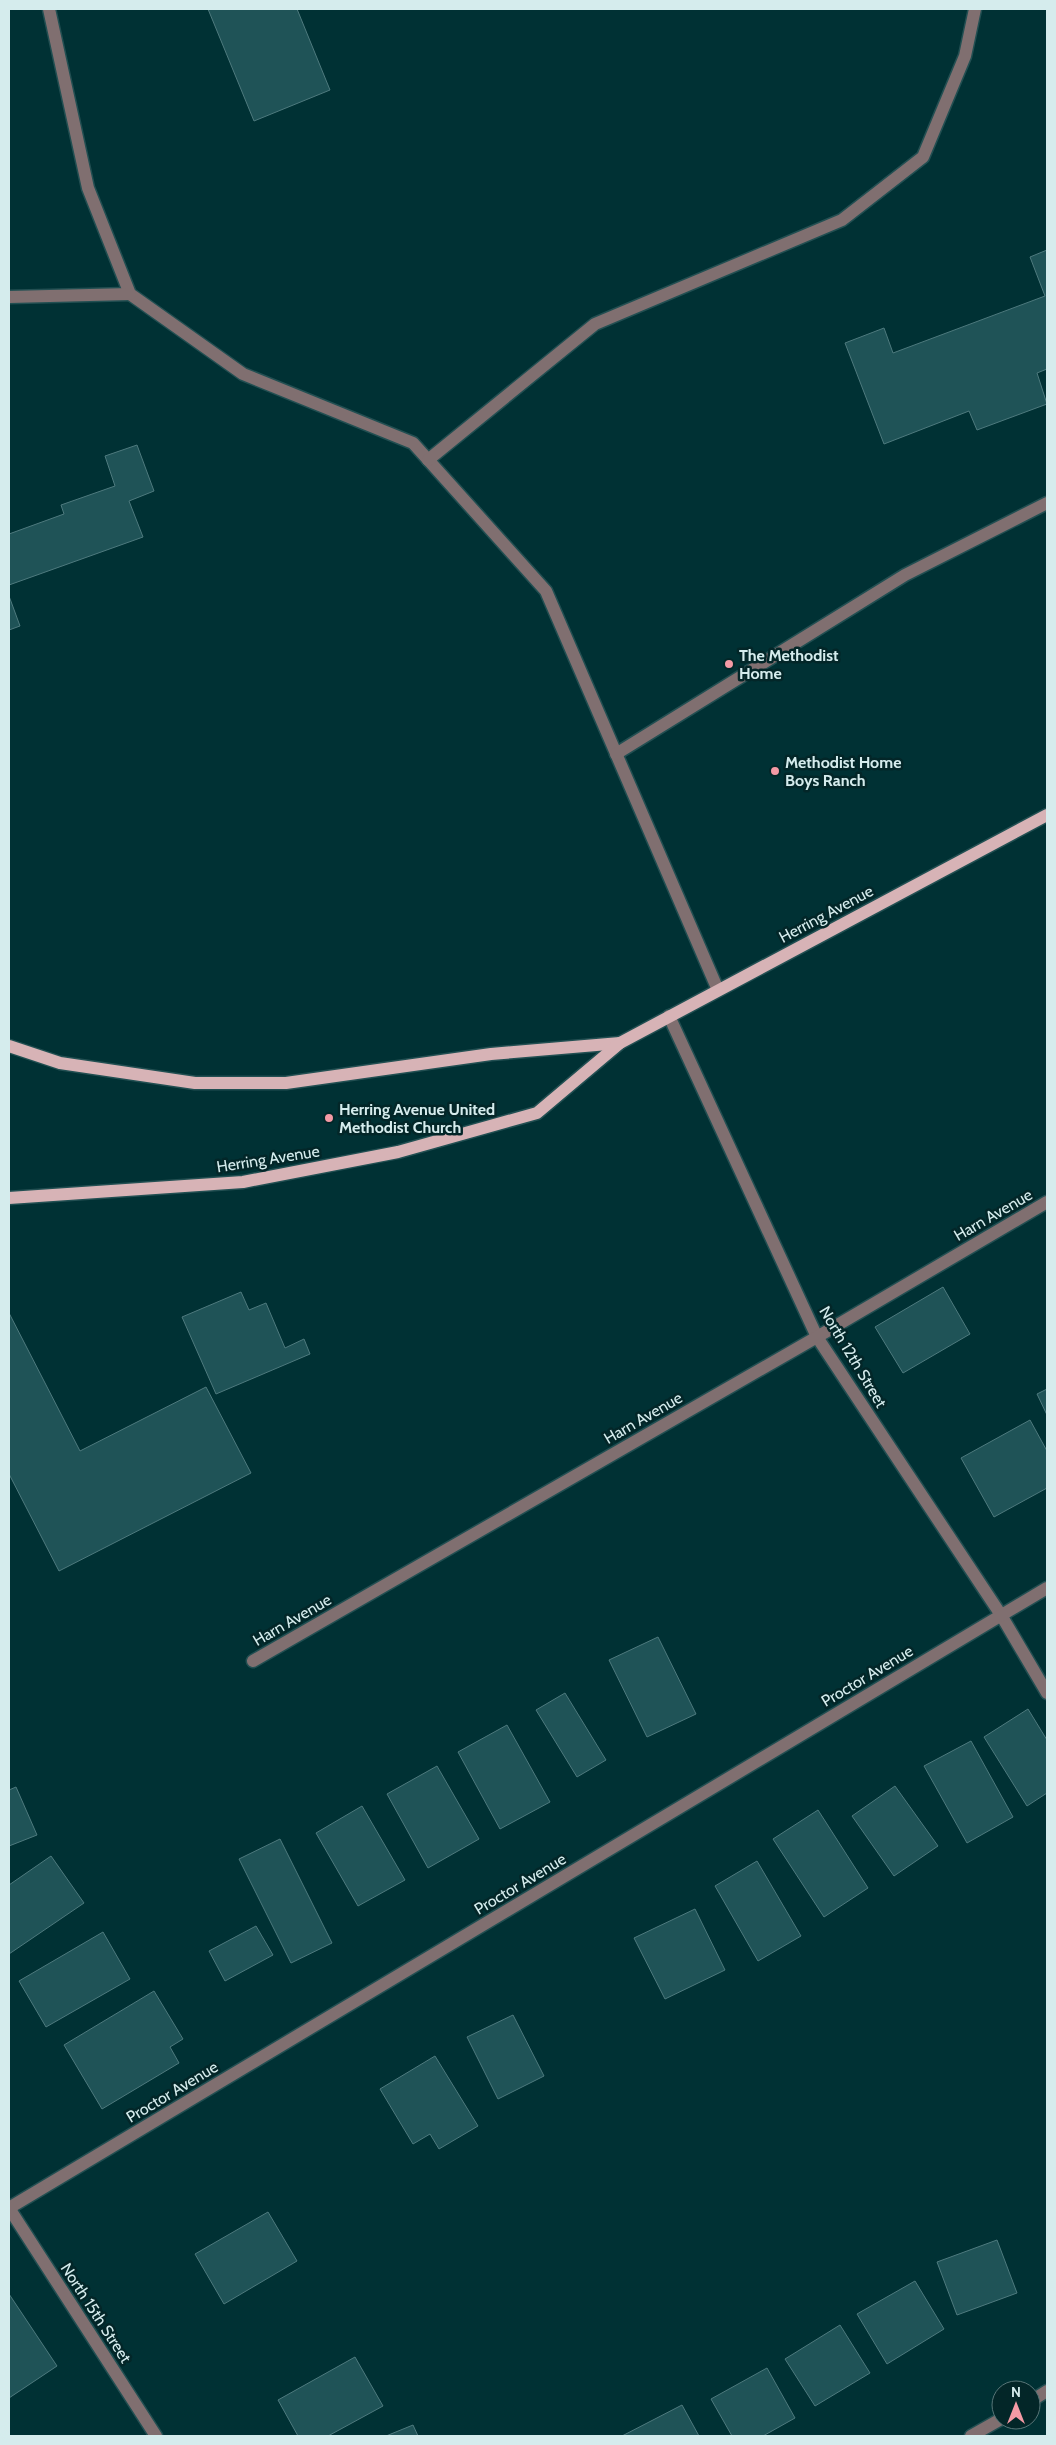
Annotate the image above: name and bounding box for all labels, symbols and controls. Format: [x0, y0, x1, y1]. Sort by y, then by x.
place label: The Methodist Home [739, 646, 839, 683]
marker: The Methodist Home [723, 658, 735, 670]
place label: Methodist Home Boys Ranch [785, 753, 901, 790]
marker: Methodist Home Boys Ranch [769, 765, 781, 777]
street label: Herring Avenue [776, 881, 876, 947]
place label: Herring Avenue United Methodist Church [339, 1100, 495, 1137]
marker: Herring Avenue United Methodist Church [323, 1112, 335, 1124]
street label: Herring Avenue [215, 1141, 321, 1177]
street label: Harn Avenue [951, 1185, 1035, 1245]
street label: North 12th Street [815, 1303, 891, 1412]
street label: Harn Avenue [601, 1388, 685, 1448]
street label: Harn Avenue [250, 1590, 334, 1650]
street label: Proctor Avenue [818, 1641, 916, 1711]
street label: Proctor Avenue [471, 1849, 569, 1919]
street label: Proctor Avenue [123, 2057, 221, 2127]
street label: North 15th Street [57, 2260, 136, 2367]
north arrow [991, 2380, 1041, 2430]
text: N [1011, 2383, 1021, 2401]

